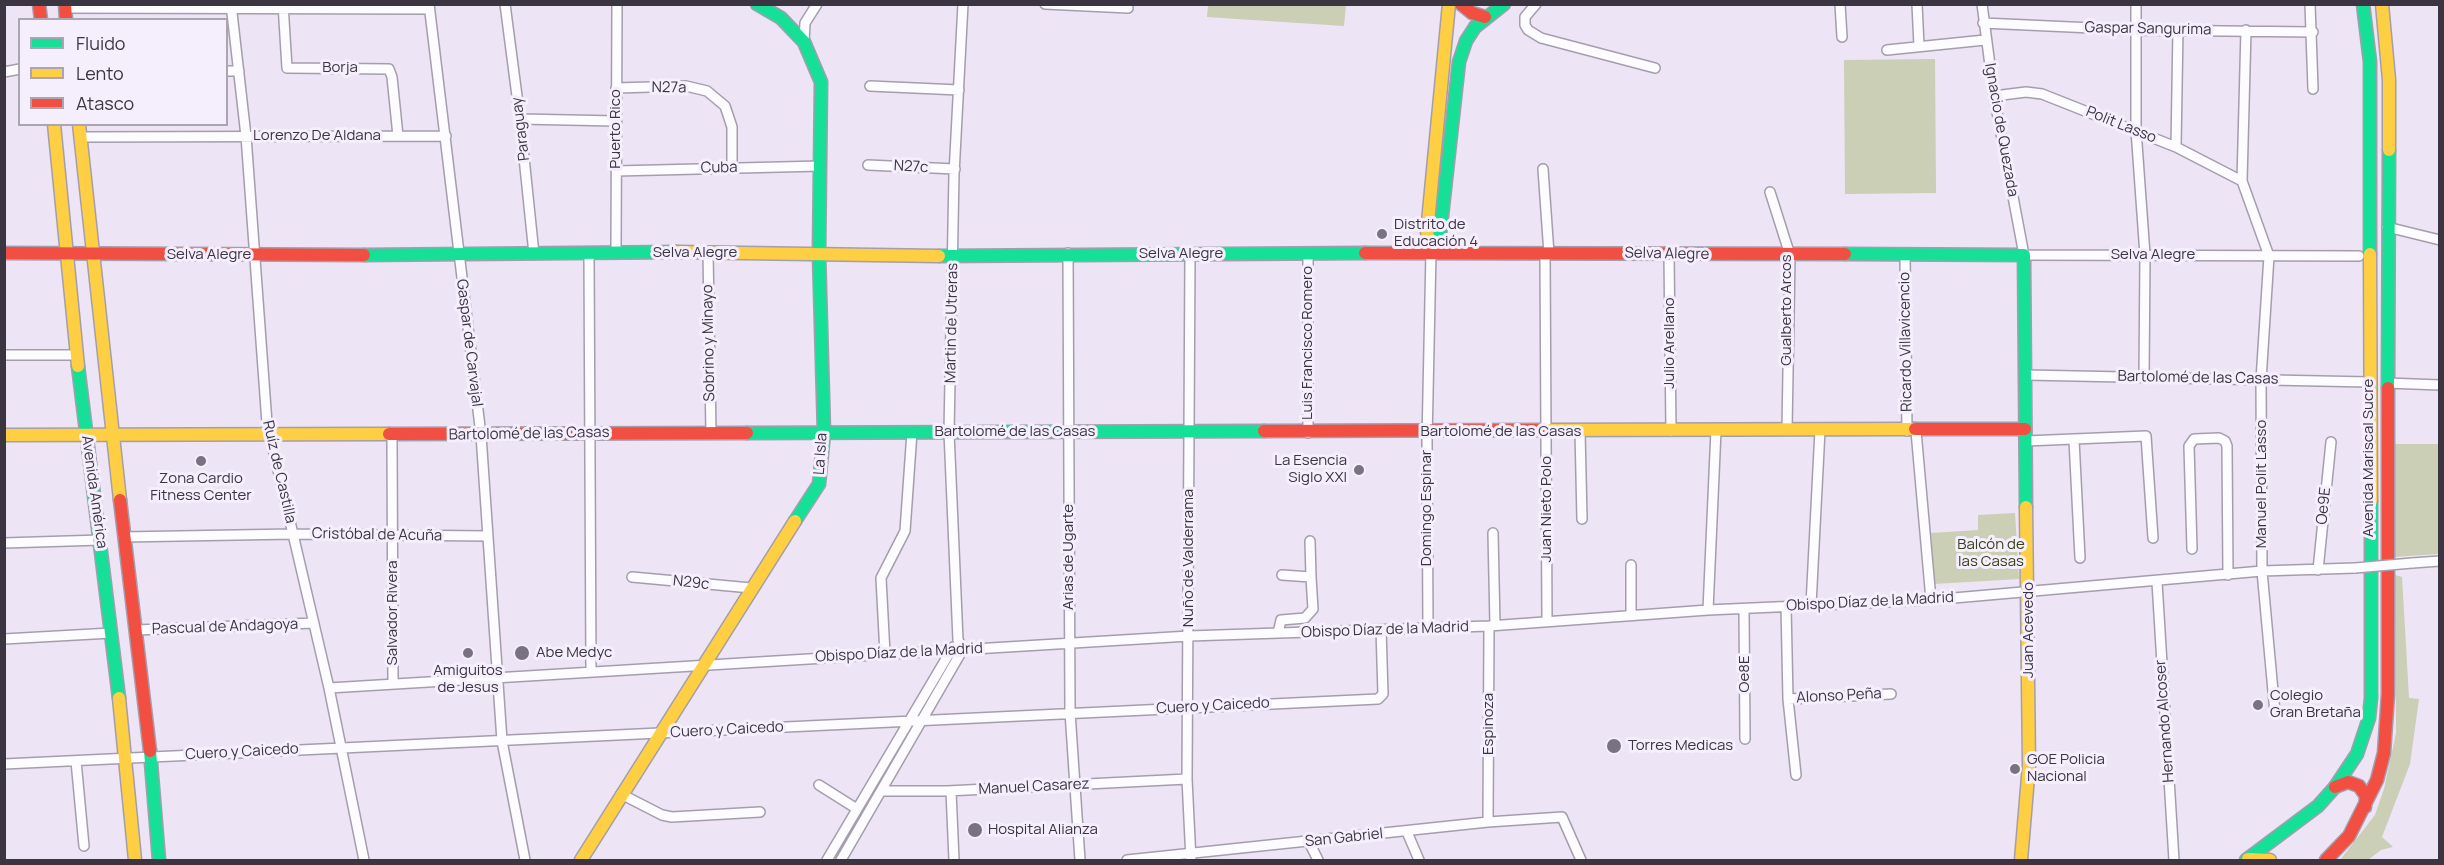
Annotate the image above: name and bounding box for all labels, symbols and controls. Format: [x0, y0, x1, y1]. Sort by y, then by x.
legend [18, 18, 228, 126]
street label: Gaspar Sangurima [2085, 19, 2211, 39]
text: Fluido [76, 31, 125, 55]
street label: Borja [322, 59, 358, 77]
text: Lento [76, 61, 124, 85]
street label: Ignacio de Quezada [1980, 62, 2022, 198]
street label: N27a [652, 79, 686, 97]
street label: Puerto Rico [607, 89, 625, 169]
text: Atasco [76, 91, 134, 115]
street label: Paraguay [508, 96, 534, 162]
street label: Polit Lasso [2083, 103, 2159, 147]
street label: Lorenzo De Aldana [253, 127, 381, 145]
street label: N27c [893, 157, 929, 177]
street label: Cuba [700, 159, 738, 177]
place label: Distrito de Educación 4 [1394, 216, 1478, 251]
marker: Distrito de Educación 4 [1375, 227, 1389, 241]
street label: Selva Alegre [653, 244, 737, 262]
street label: Selva Alegre [1625, 244, 1709, 264]
street label: Selva Alegre [1139, 245, 1223, 263]
street label: Selva Alegre [167, 246, 251, 264]
street label: Selva Alegre [2111, 246, 2195, 264]
street label: Gualberto Arcos [1778, 254, 1796, 366]
street label: Martin de Utreras [942, 263, 962, 383]
street label: Luis Francisco Romero [1299, 266, 1317, 420]
street label: Ricardo Villavicencio [1896, 272, 1916, 412]
street label: Gaspar de Carvajal [452, 278, 486, 408]
street label: Sobrino y Minayo [699, 284, 719, 402]
street label: Julio Arellano [1661, 297, 1679, 389]
street label: Bartolomé de las Casas [2117, 368, 2279, 388]
street label: Avenida Mariscal Sucre [2360, 379, 2378, 537]
street label: Ruíz de Castilla [258, 419, 300, 525]
street label: Manuel Polit Lasso [2253, 420, 2271, 548]
street label: Bartolomé de las Casas [935, 423, 1095, 441]
street label: Bartolomé de las Casas [1421, 423, 1581, 441]
street label: Bartolomé de las Casas [448, 424, 610, 444]
street label: La Isla [811, 432, 831, 476]
street label: Avenida América [77, 434, 111, 550]
street label: Domingo Espinar [1418, 450, 1436, 566]
place label: La Esencia Siglo XXI [1274, 452, 1347, 487]
marker: Zona Cardio Fitness Center [194, 454, 208, 468]
street label: Juan Nieto Polo [1538, 456, 1556, 562]
marker: La Esencia Siglo XXI [1352, 463, 1366, 477]
place label: Zona Cardio Fitness Center [150, 470, 252, 505]
street label: Oe9E [2313, 486, 2335, 526]
street label: Nuño de Valderrama [1180, 489, 1198, 627]
street label: Arias de Ugarte [1060, 504, 1078, 610]
street label: Cristóbal de Acuña [312, 525, 442, 545]
park label: Balcón de las Casas [1957, 536, 2025, 571]
street label: Salvador Rivera [384, 560, 402, 666]
street label: N29c [672, 572, 710, 594]
street label: Juan Acevedo [2020, 582, 2038, 678]
street label: Obispo Díaz de la Madrid [1786, 589, 1954, 615]
street label: Pascual de Andagoya [151, 615, 299, 639]
street label: Obispo Díaz de la Madrid [1301, 618, 1469, 642]
street label: Obispo Díaz de la Madrid [815, 640, 983, 666]
marker: Abe Medyc [513, 644, 531, 662]
place label: Abe Medyc [536, 644, 612, 662]
marker: Amiguitos de Jesus [461, 646, 475, 660]
street label: Oe8E [1736, 656, 1754, 692]
street label: Hernando Alcoser [2152, 659, 2178, 783]
place label: Amiguitos de Jesus [433, 662, 503, 697]
street label: Alonso Peña [1796, 685, 1882, 707]
place label: Colegio Gran Bretaña [2270, 687, 2361, 722]
street label: Espinoza [1480, 693, 1498, 755]
street label: Cuero y Caicedo [1156, 694, 1270, 718]
marker: Colegio Gran Bretaña [2251, 698, 2265, 712]
street label: Cuero y Caicedo [670, 718, 784, 742]
marker: Torres Medicas [1605, 737, 1623, 755]
place label: Torres Medicas [1628, 737, 1733, 755]
street label: Cuero y Caicedo [185, 740, 299, 764]
place label: GOE Policia Nacional [2027, 751, 2105, 786]
marker: GOE Policia Nacional [2008, 762, 2022, 776]
street label: Manuel Casarez [978, 775, 1090, 799]
marker: Hospital Alianza [966, 821, 984, 839]
place label: Hospital Alianza [988, 821, 1098, 839]
street label: San Gabriel [1304, 825, 1384, 851]

